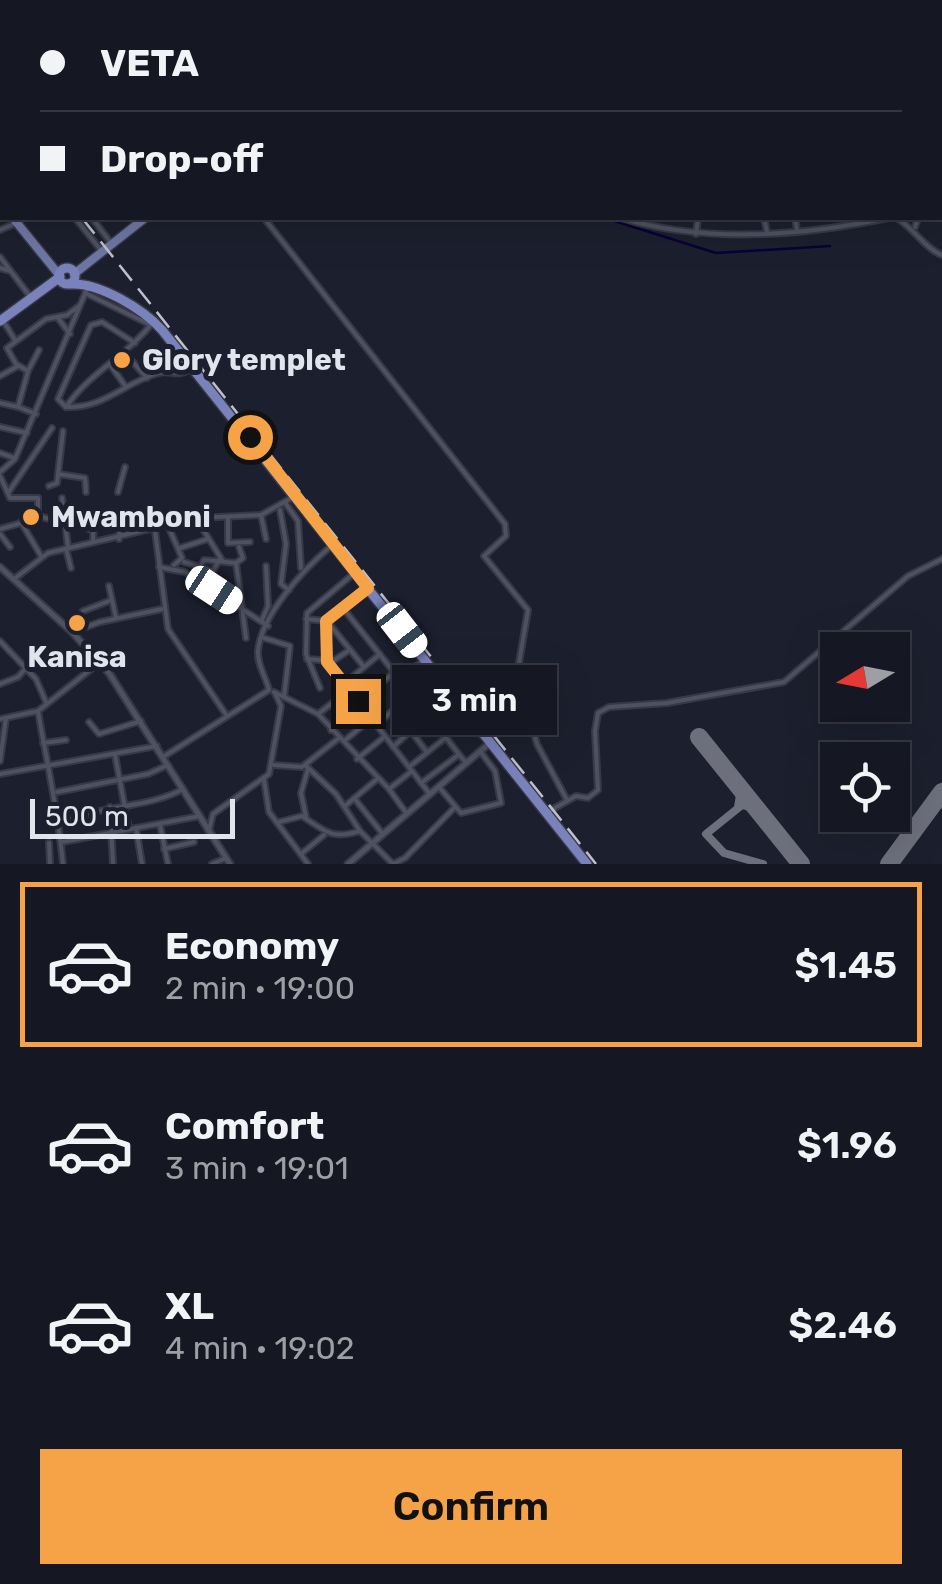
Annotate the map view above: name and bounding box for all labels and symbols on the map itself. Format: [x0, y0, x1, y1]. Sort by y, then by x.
place label: Glory templet [142, 342, 346, 378]
marker: Glory templet [111, 349, 133, 371]
route start [228, 415, 273, 460]
place label: Mwamboni [51, 499, 211, 535]
marker: Mwamboni [20, 506, 42, 528]
car [181, 561, 247, 619]
car [372, 597, 432, 663]
marker: Kanisa [66, 612, 88, 634]
north arrow [820, 632, 910, 722]
place label: Kanisa [27, 639, 127, 675]
callout: 3 min [393, 666, 558, 736]
route end [336, 679, 381, 724]
scale bar [30, 794, 235, 838]

